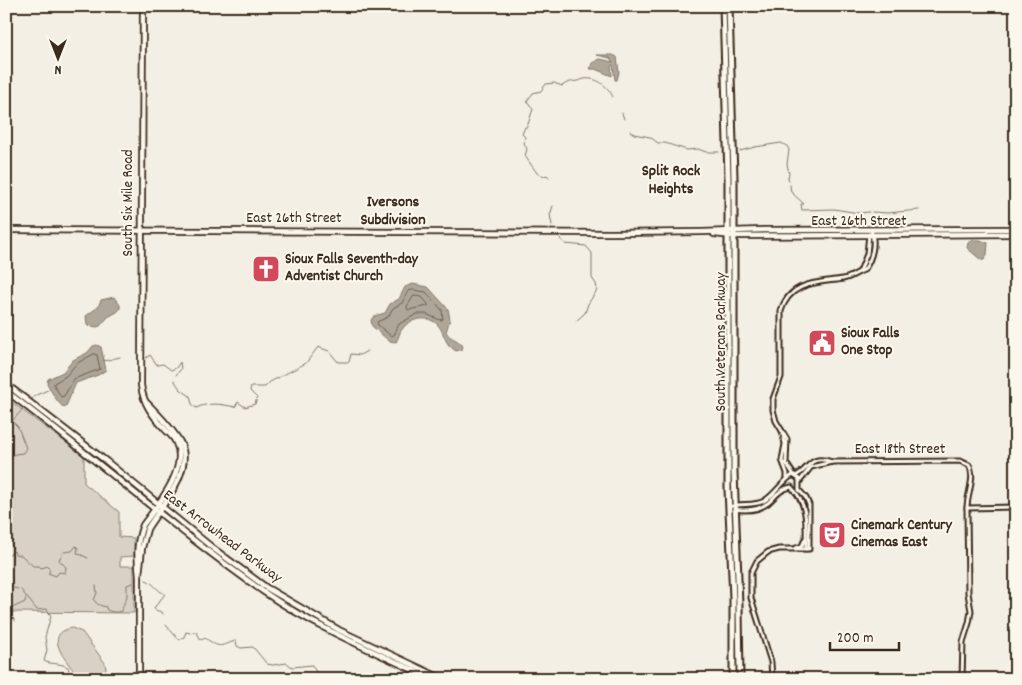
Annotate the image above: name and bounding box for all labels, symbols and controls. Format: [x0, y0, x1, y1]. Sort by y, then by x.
north arrow [32, 32, 82, 82]
text: N [54, 59, 61, 79]
street label: South Six Mile Road [118, 149, 140, 257]
district label: Split Rock Heights [642, 160, 701, 201]
district label: Iversons Subdivision [360, 191, 426, 232]
street label: East 26th Street [246, 208, 342, 230]
street label: East 26th Street [811, 211, 907, 233]
place label: Sioux Falls Seventh-day Adventist Church [285, 249, 419, 288]
church icon: Sioux Falls Seventh-day Adventist Church [251, 254, 281, 284]
street label: South Veterans Parkway [711, 271, 733, 412]
place label: Sioux Falls One Stop [841, 323, 900, 362]
public building icon: Sioux Falls One Stop [807, 328, 837, 358]
street label: East 18th Street [855, 439, 946, 461]
street label: East Arrowhead Parkway [158, 485, 287, 590]
place label: Cinemark Century Cinemas East [851, 515, 953, 554]
theatre icon: Cinemark Century Cinemas East [817, 520, 847, 550]
scale bar [830, 620, 898, 652]
text: 200 m [837, 628, 874, 650]

